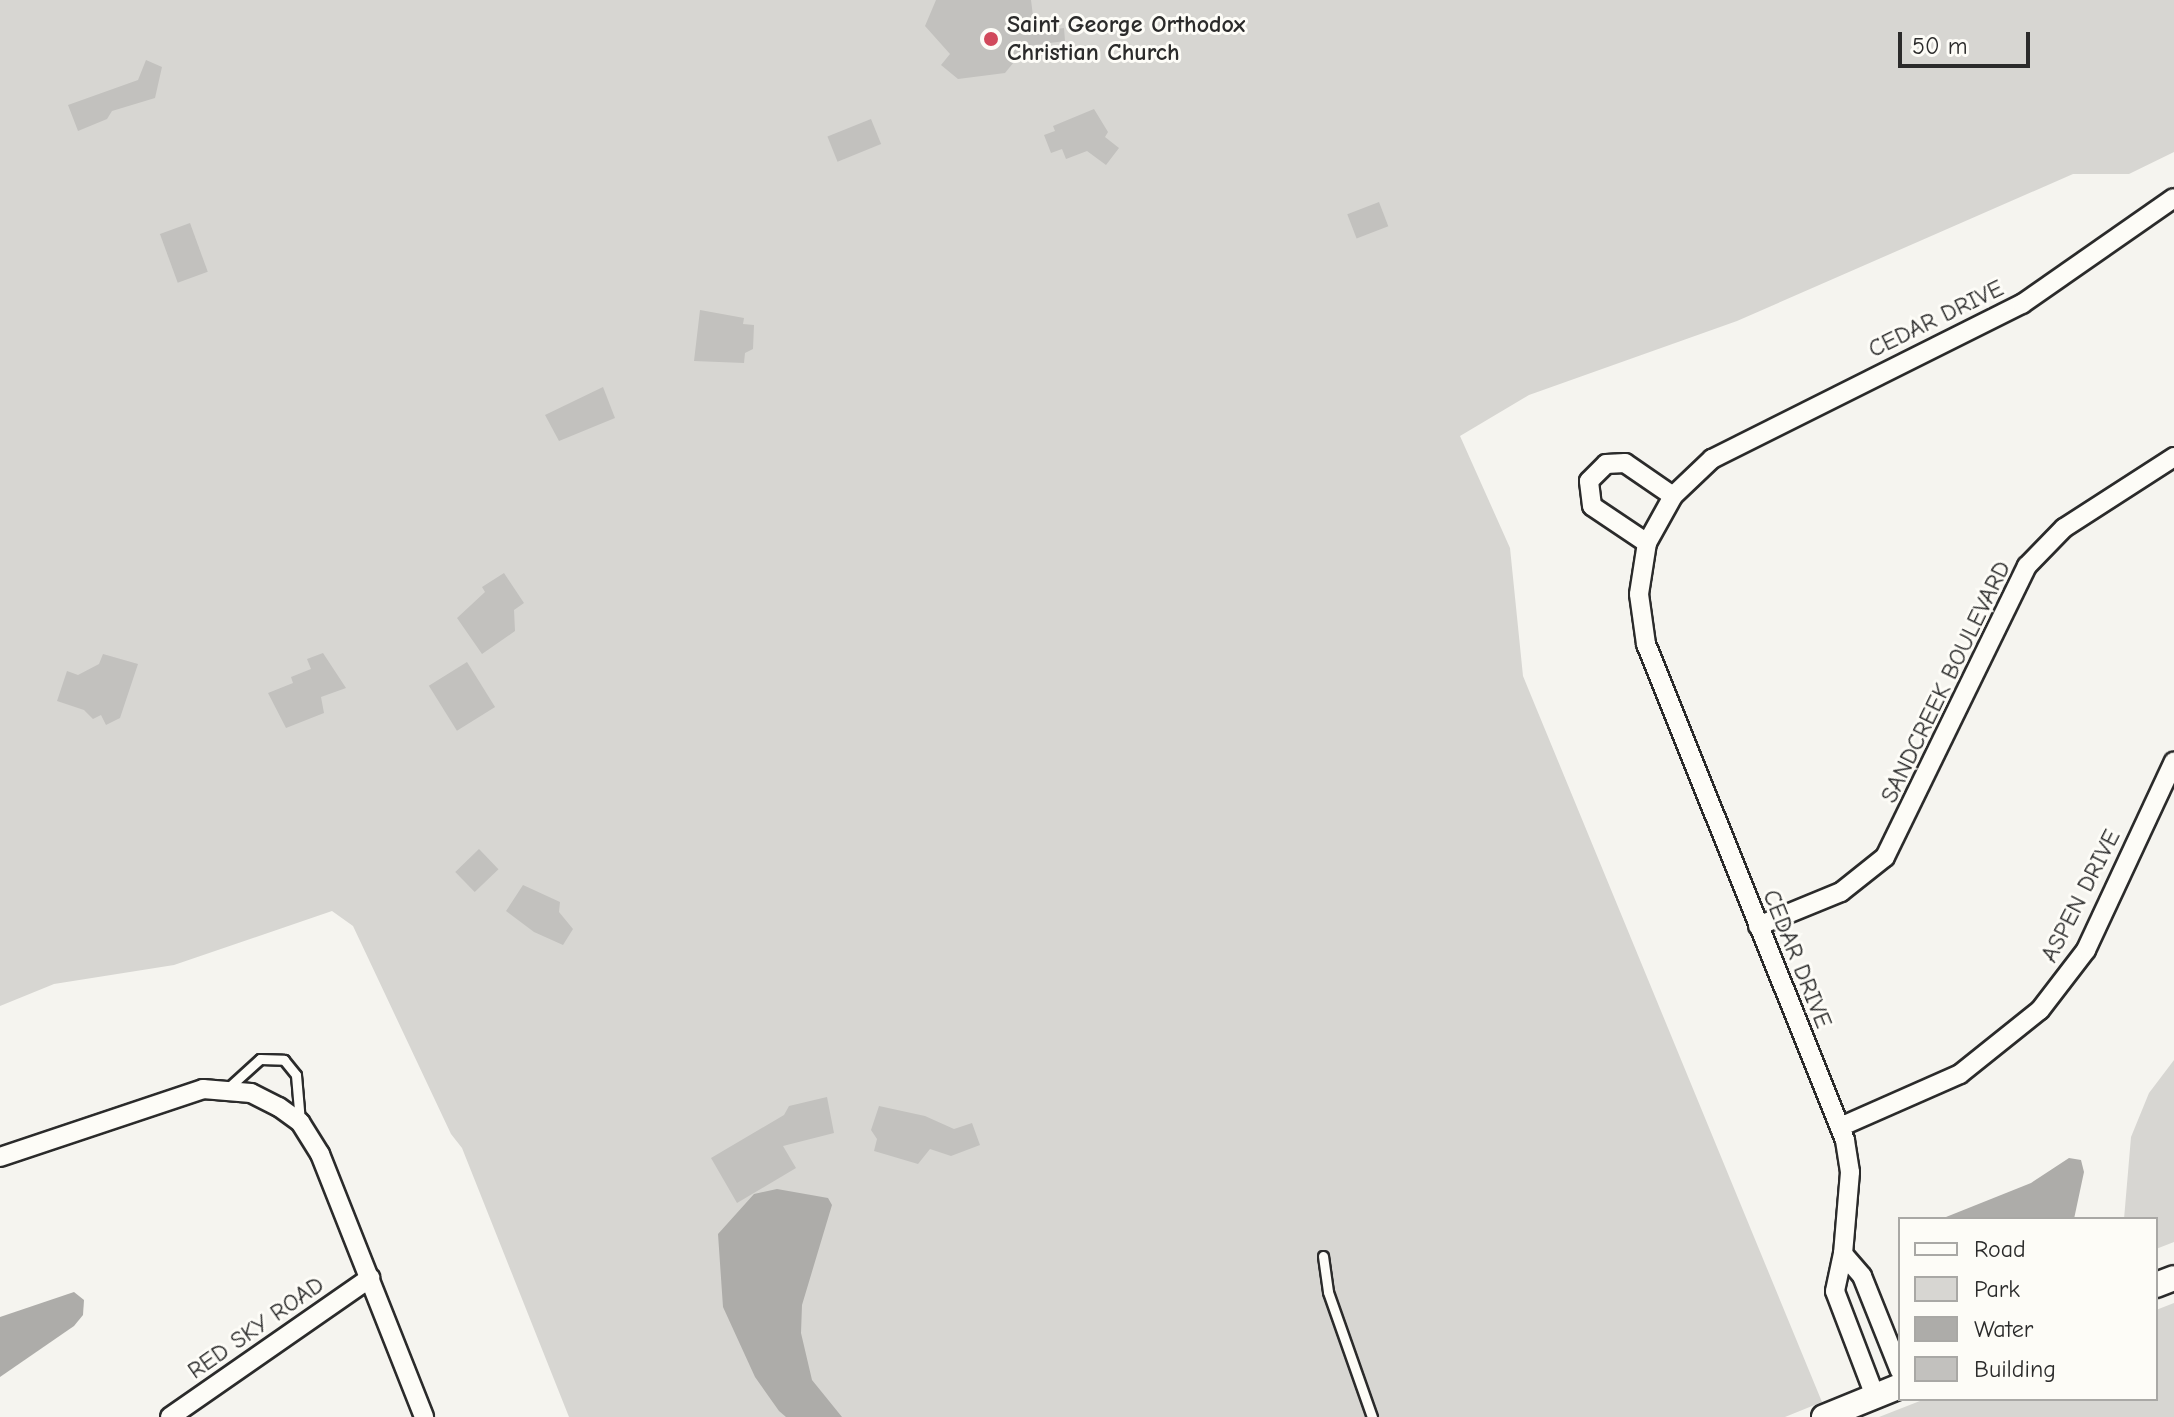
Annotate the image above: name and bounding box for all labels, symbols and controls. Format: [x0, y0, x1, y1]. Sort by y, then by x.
place label: Saint George Orthodox Christian Church [1007, 11, 1245, 67]
scale bar [1902, 16, 2034, 66]
marker: Saint George Orthodox Christian Church [982, 30, 1000, 48]
text: 50 m [1912, 32, 1968, 60]
street label: CEDAR DRIVE [1864, 274, 2008, 364]
street label: SANDCREEK BOULEVARD [1875, 556, 2017, 808]
street label: ASPEN DRIVE [2035, 825, 2127, 967]
street label: CEDAR DRIVE [1756, 886, 1838, 1032]
legend [1898, 1217, 2158, 1401]
text: Road [1974, 1235, 2026, 1263]
street label: RED SKY ROAD [182, 1270, 330, 1386]
text: Park [1974, 1275, 2020, 1303]
text: Water [1974, 1315, 2033, 1343]
text: Building [1974, 1355, 2056, 1383]

